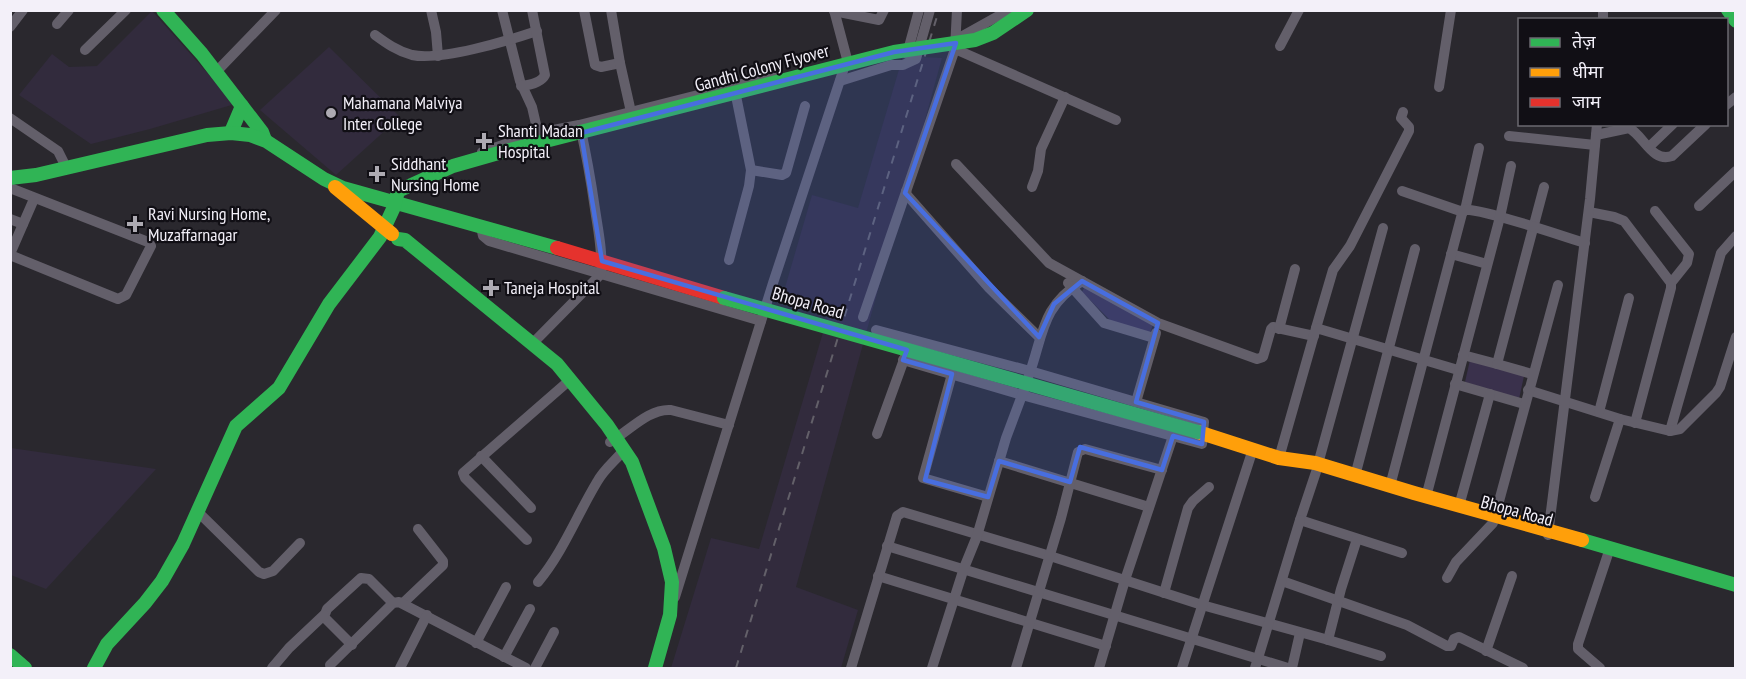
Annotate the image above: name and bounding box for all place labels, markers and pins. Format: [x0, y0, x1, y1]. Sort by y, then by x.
place label: Mahamana Malviya Inter College [343, 91, 462, 135]
marker: Mahamana Malviya Inter College [324, 106, 338, 120]
place label: Shanti Madan Hospital [498, 119, 583, 163]
marker: Shanti Madan Hospital [475, 132, 493, 150]
place label: Siddhant Nursing Home [391, 152, 480, 196]
marker: Siddhant Nursing Home [368, 165, 386, 183]
place label: Ravi Nursing Home, Muzaffarnagar [148, 202, 270, 246]
marker: Ravi Nursing Home, Muzaffarnagar [126, 215, 144, 233]
place label: Taneja Hospital [504, 276, 600, 299]
marker: Taneja Hospital [482, 279, 500, 297]

